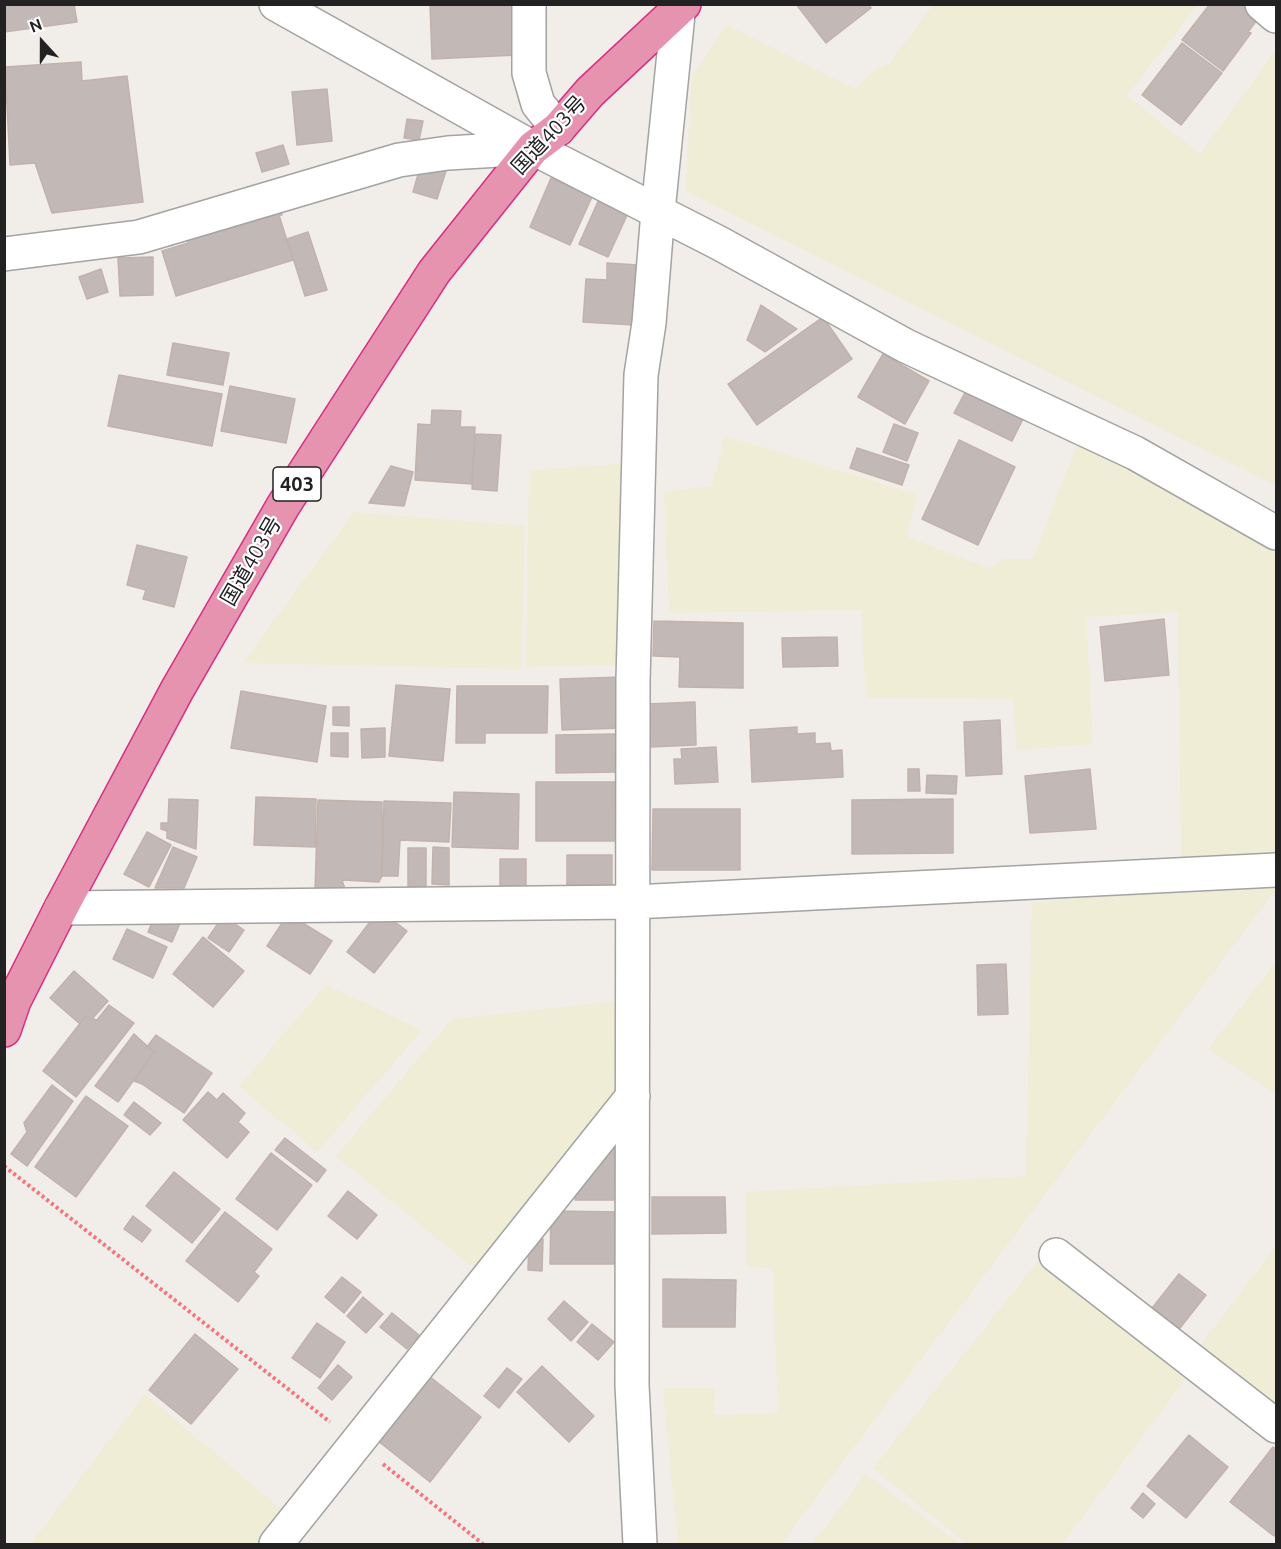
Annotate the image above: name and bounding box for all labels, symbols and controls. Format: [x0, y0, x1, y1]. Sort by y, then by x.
north arrow [12, 12, 72, 72]
text: N [27, 15, 44, 36]
street label: 国道403号 [506, 90, 592, 180]
road number: 403 [273, 467, 321, 501]
street label: 国道403号 [215, 512, 287, 610]

